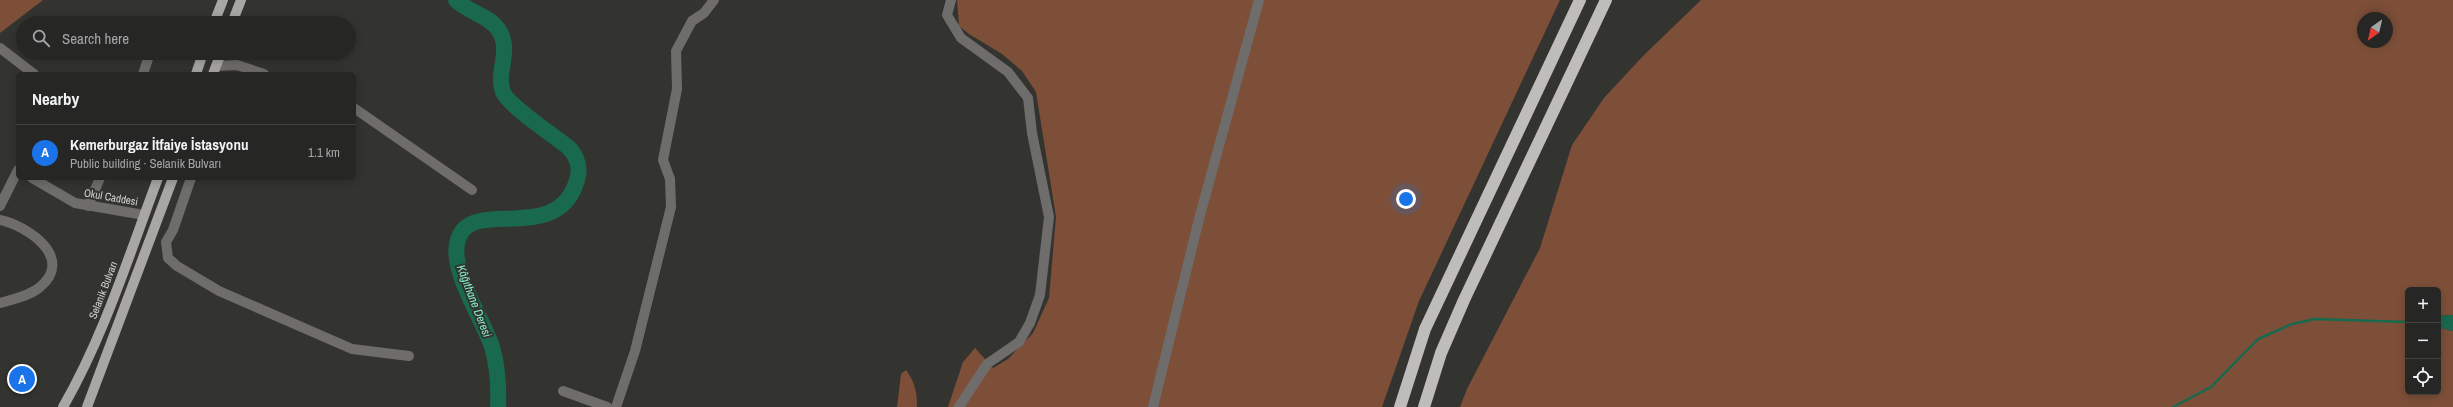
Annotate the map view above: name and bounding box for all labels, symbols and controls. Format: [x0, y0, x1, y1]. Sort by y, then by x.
north arrow [2357, 12, 2393, 48]
search box [16, 16, 356, 60]
icon: search [30, 27, 52, 49]
text: Search here [62, 28, 129, 49]
text: Nearby [32, 87, 79, 110]
text: Kemerburgaz İtfaiye İstasyonu [70, 134, 248, 155]
text: A [41, 144, 49, 161]
text: 1.1 km [308, 144, 340, 161]
text: Public building · Selanik Bulvarı [70, 155, 221, 172]
street label: Okul Caddesi [83, 185, 139, 209]
your location [1396, 189, 1416, 209]
street label: Selanik Bulvarı [86, 259, 120, 321]
water label: Kâğıthane Deresi [453, 262, 495, 340]
map controls [2405, 287, 2441, 395]
button: + [2405, 287, 2441, 323]
button: − [2405, 323, 2441, 359]
button: locate [2405, 359, 2441, 395]
pin: A [9, 364, 35, 394]

